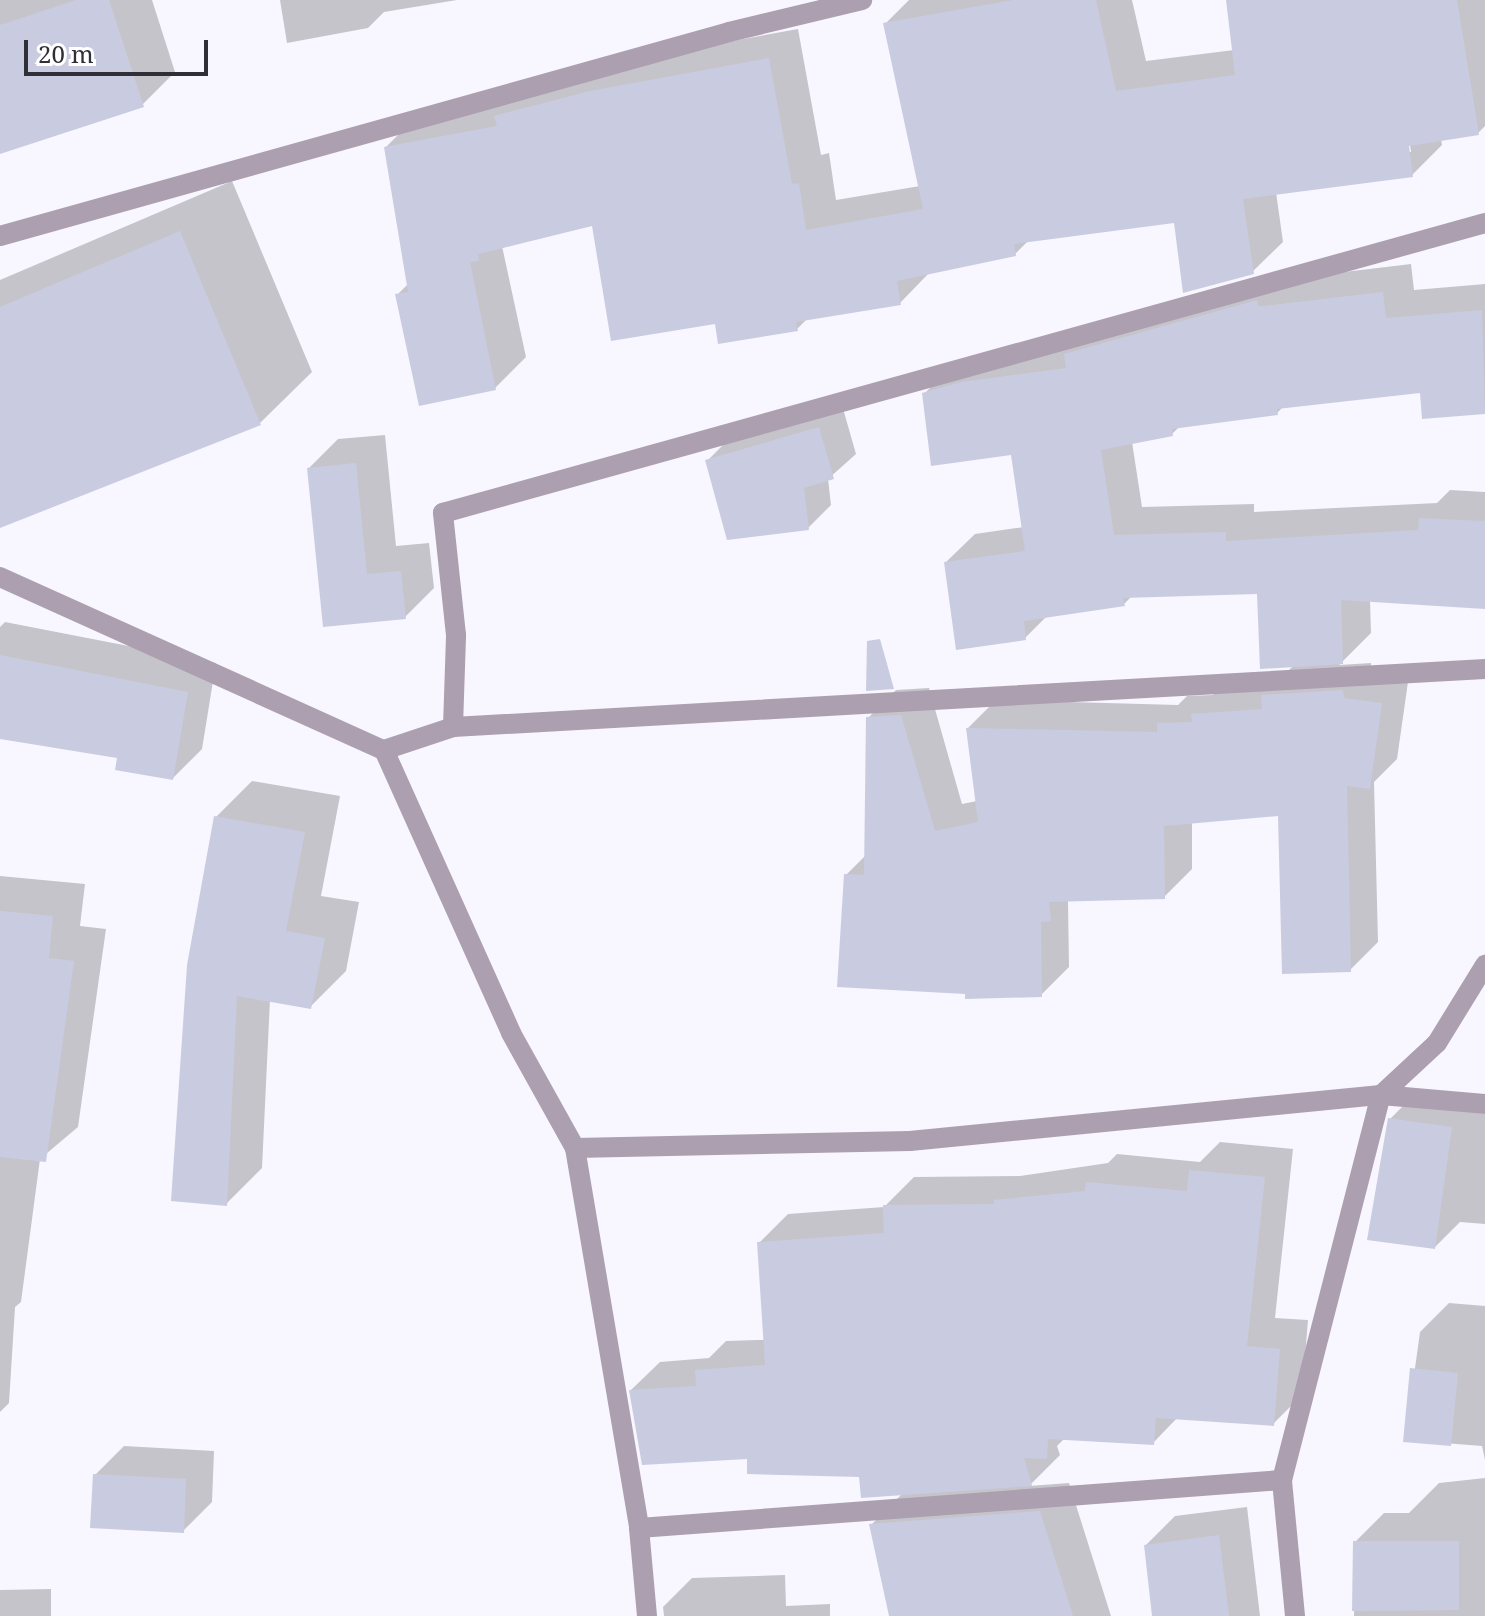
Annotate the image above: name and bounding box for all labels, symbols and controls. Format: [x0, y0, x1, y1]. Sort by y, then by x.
scale bar [28, 24, 212, 74]
text: 20 m [38, 37, 94, 70]

